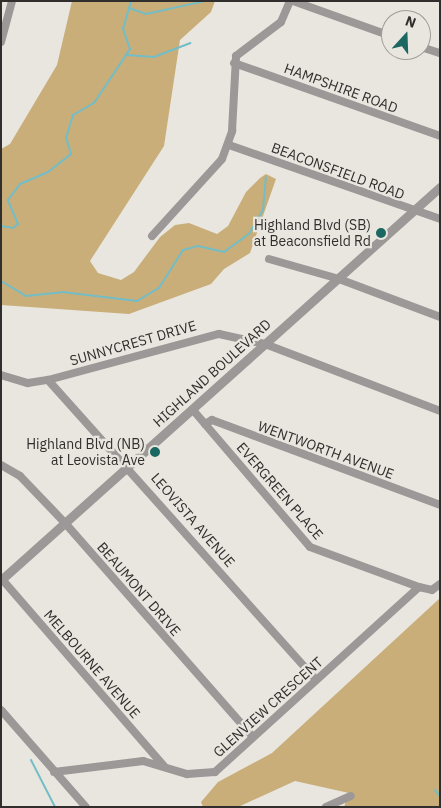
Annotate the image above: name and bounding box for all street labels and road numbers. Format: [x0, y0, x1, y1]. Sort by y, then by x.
street label: HAMPSHIRE ROAD [282, 60, 400, 116]
street label: BEACONSFIELD ROAD [269, 139, 407, 203]
street label: HIGHLAND BOULEVARD [150, 316, 274, 430]
street label: SUNNYCREST DRIVE [68, 317, 198, 369]
street label: WENTWORTH AVENUE [256, 418, 396, 482]
street label: EVERGREEN PLACE [233, 439, 327, 543]
street label: LEOVISTA AVENUE [148, 470, 238, 570]
street label: BEAUMONT DRIVE [94, 539, 184, 639]
street label: MELBOURNE AVENUE [40, 606, 144, 722]
street label: GLENVIEW CRESCENT [210, 653, 326, 761]

